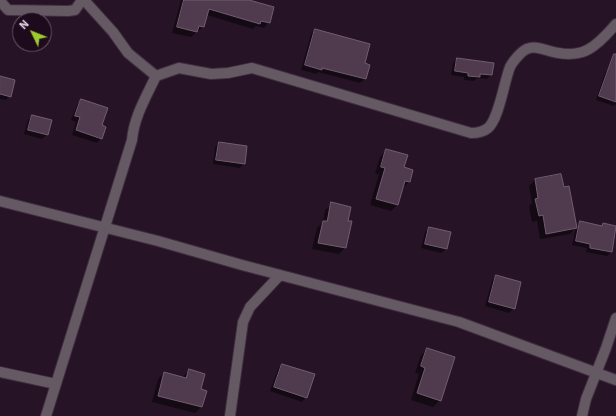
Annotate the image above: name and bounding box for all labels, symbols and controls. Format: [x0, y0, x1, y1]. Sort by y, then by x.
north arrow [12, 12, 52, 52]
text: N [16, 17, 32, 32]

